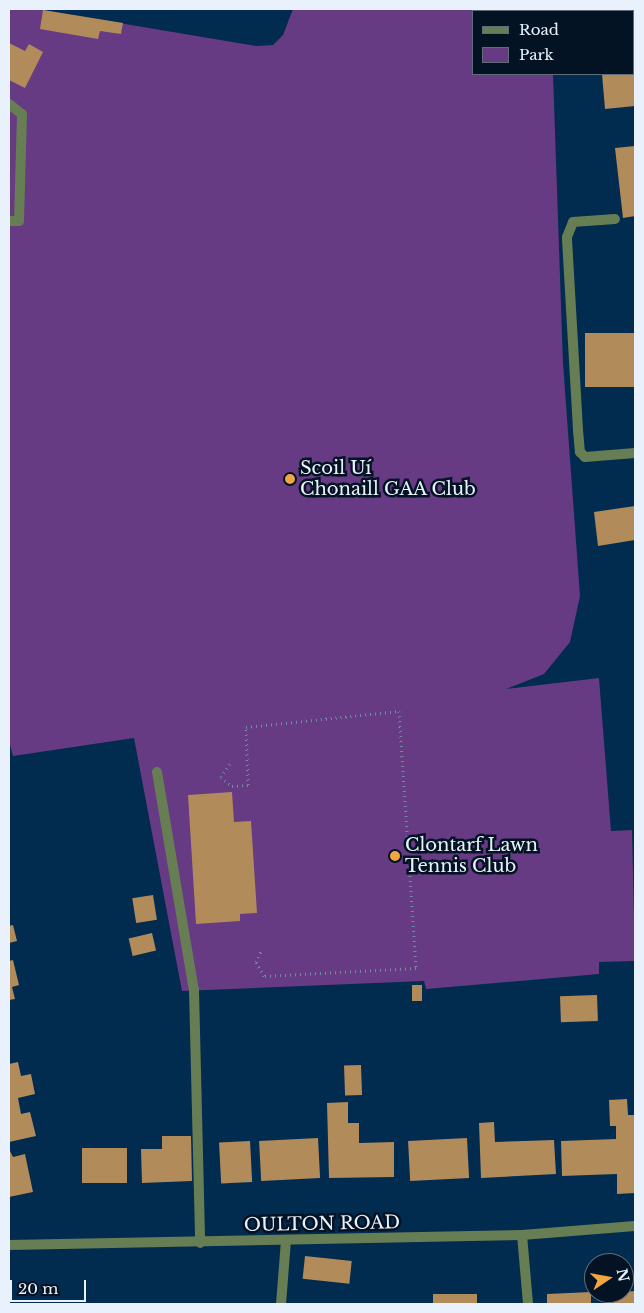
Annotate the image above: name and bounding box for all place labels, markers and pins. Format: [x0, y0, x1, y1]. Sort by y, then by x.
place label: Scoil Uí Chonaill GAA Club [300, 458, 476, 500]
marker: Scoil Uí Chonaill GAA Club [284, 473, 296, 485]
place label: Clontarf Lawn Tennis Club [405, 835, 538, 878]
marker: Clontarf Lawn Tennis Club [389, 850, 401, 862]

